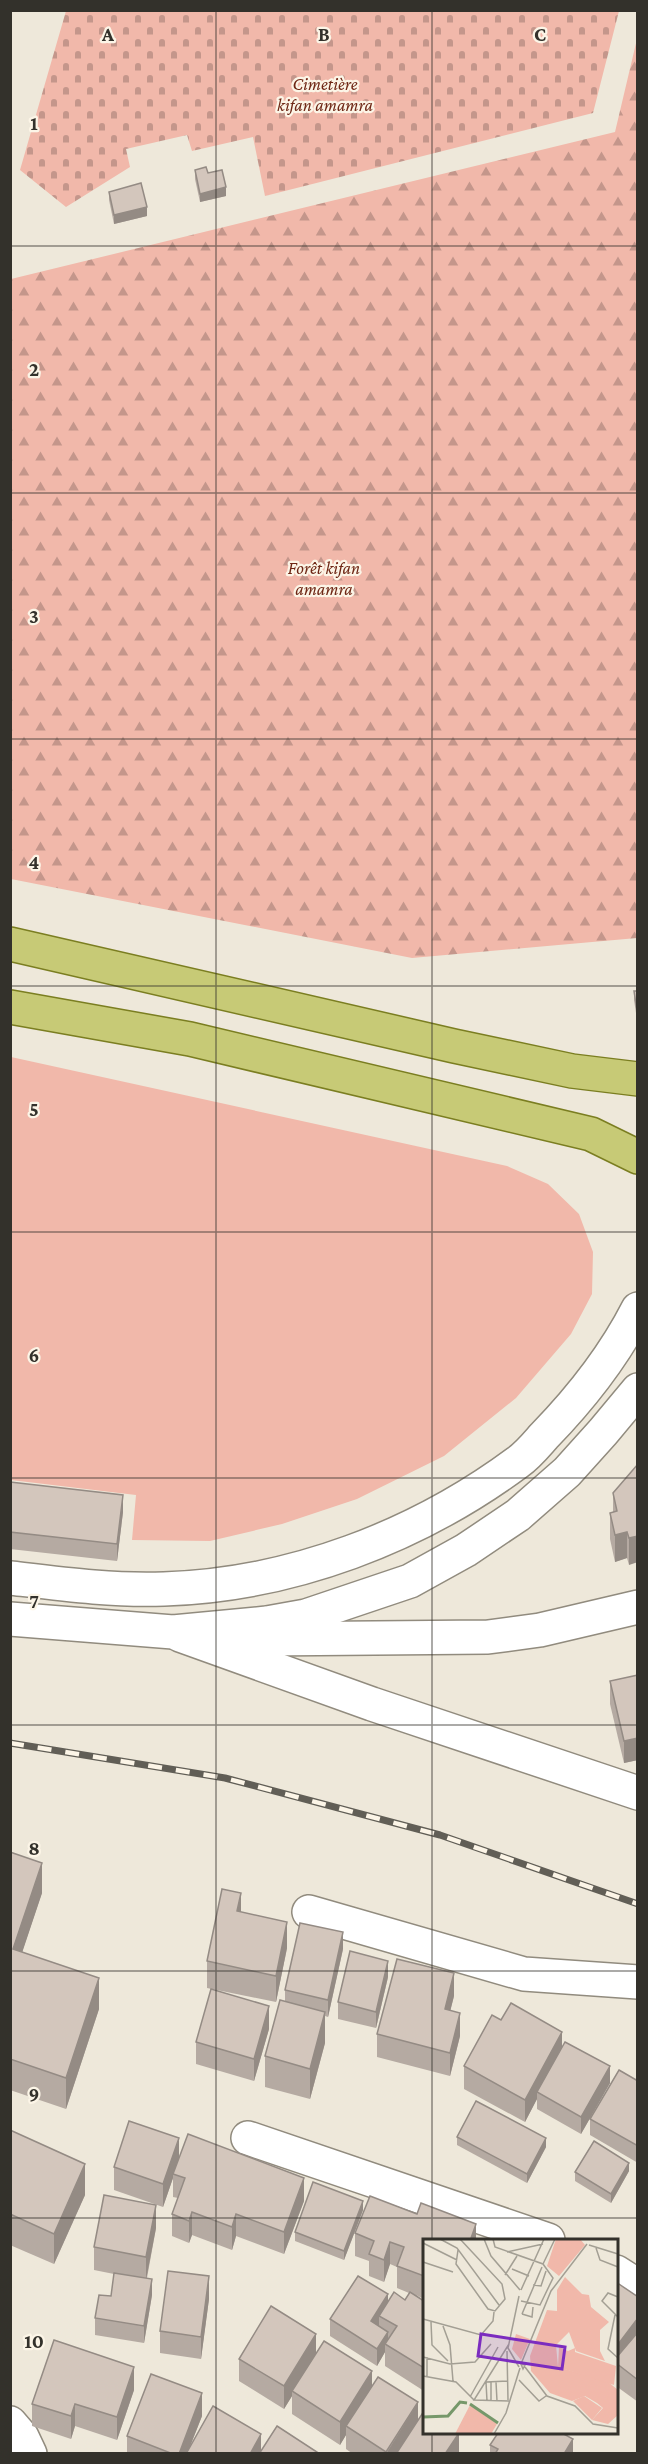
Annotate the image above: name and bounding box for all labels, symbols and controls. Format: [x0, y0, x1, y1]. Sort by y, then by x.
text: A [101, 23, 115, 45]
text: B [318, 23, 330, 45]
text: C [534, 23, 546, 45]
park label: Cimetière kifan amamra [277, 74, 373, 115]
text: 1 [30, 112, 38, 134]
text: 2 [29, 358, 39, 380]
park label: Forêt kifan amamra [288, 558, 360, 599]
text: 3 [29, 605, 39, 627]
text: 4 [29, 851, 40, 873]
text: 5 [29, 1098, 39, 1120]
text: 6 [29, 1344, 39, 1366]
text: 7 [29, 1590, 39, 1612]
text: 8 [28, 1837, 40, 1859]
text: 9 [29, 2083, 39, 2105]
inset map [423, 2239, 618, 2434]
text: 10 [24, 2330, 44, 2352]

